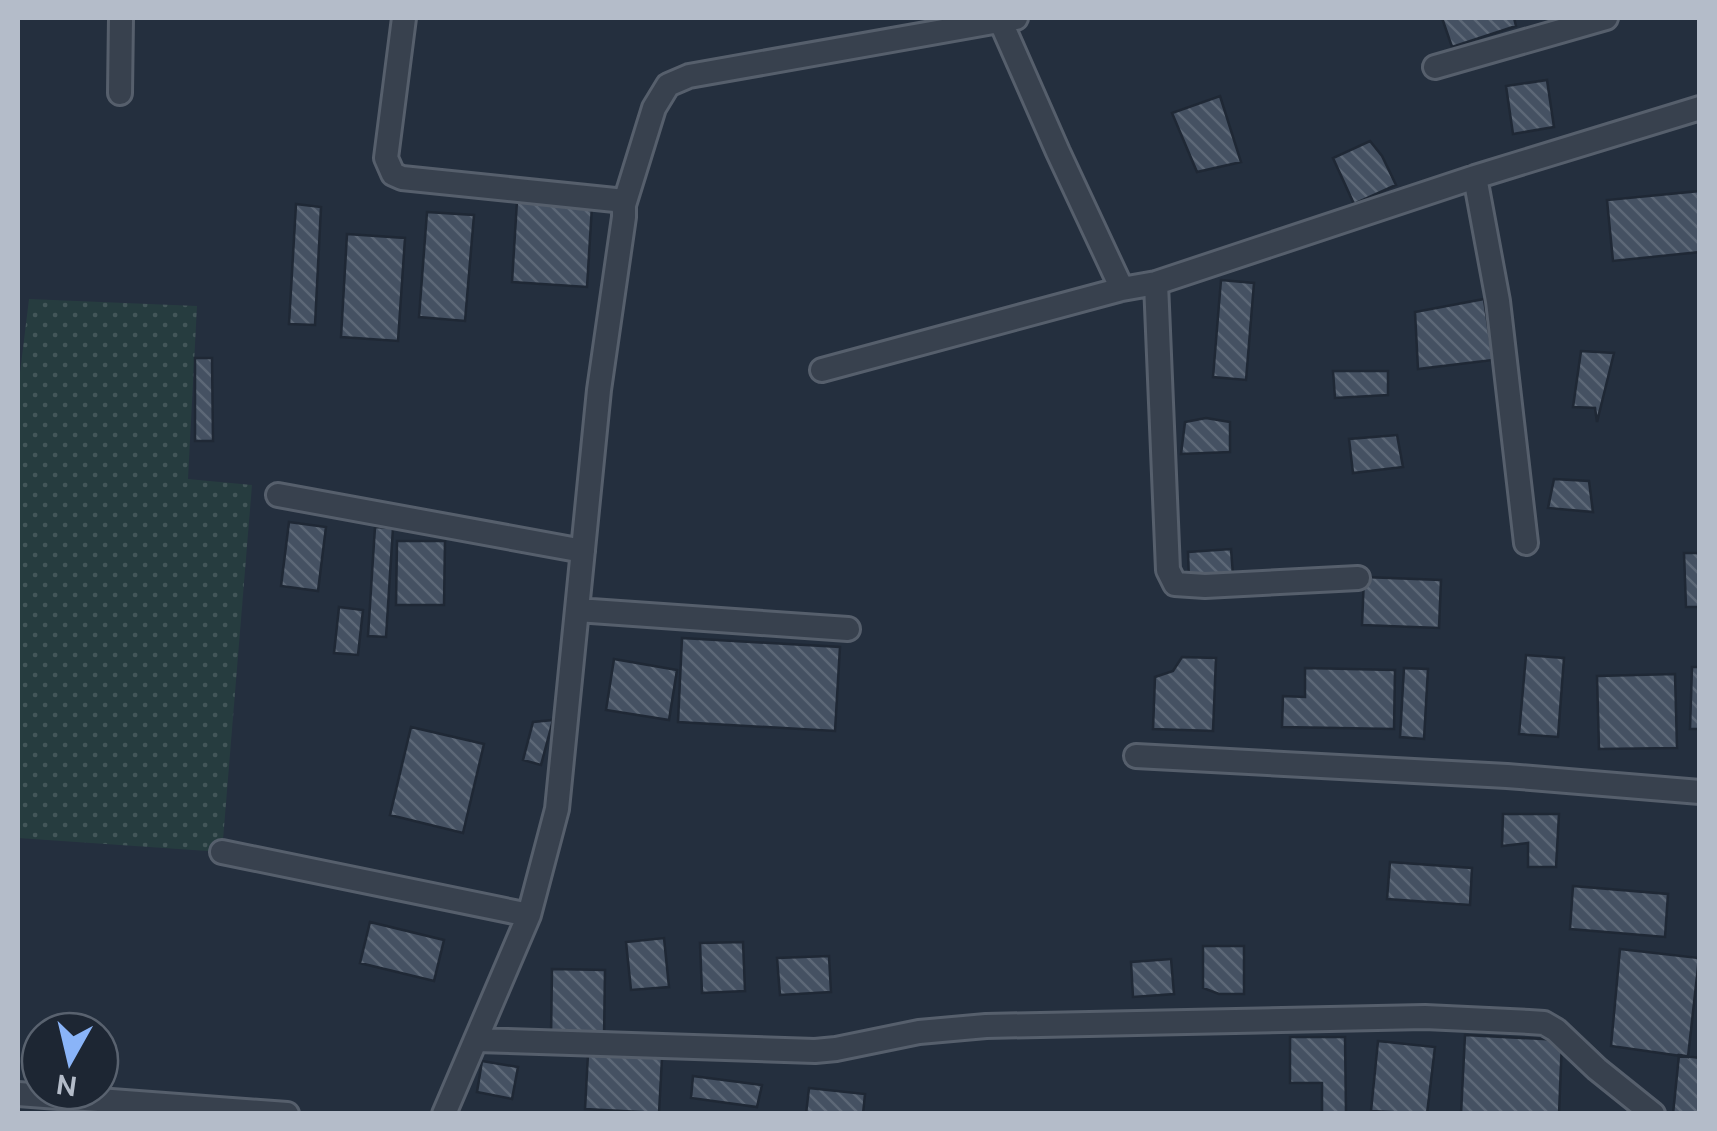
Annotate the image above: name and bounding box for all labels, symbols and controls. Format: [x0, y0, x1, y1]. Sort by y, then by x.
north arrow [20, 1011, 120, 1111]
text: N [54, 1069, 79, 1103]

